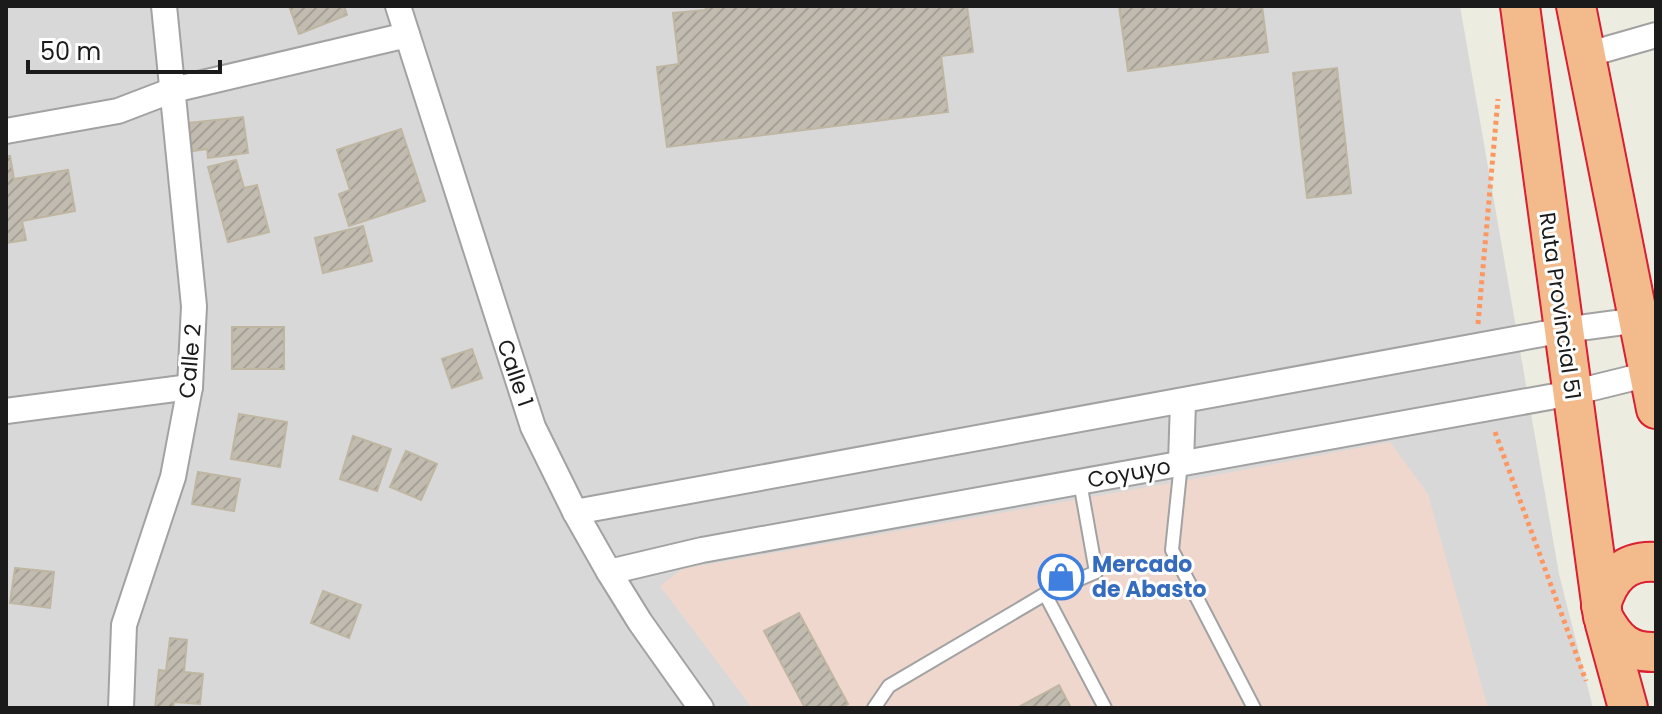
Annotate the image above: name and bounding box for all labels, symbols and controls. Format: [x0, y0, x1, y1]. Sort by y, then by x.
scale bar [28, 24, 220, 74]
text: 50 m [40, 35, 101, 68]
street label: Ruta Provincial 51 [1532, 210, 1588, 402]
street label: Calle 2 [171, 322, 209, 400]
street label: Calle 1 [489, 335, 541, 411]
street label: Coyuyo [1085, 450, 1173, 496]
place label: Mercado de Abasto [1092, 549, 1206, 605]
shop icon: Mercado de Abasto [1037, 553, 1085, 601]

